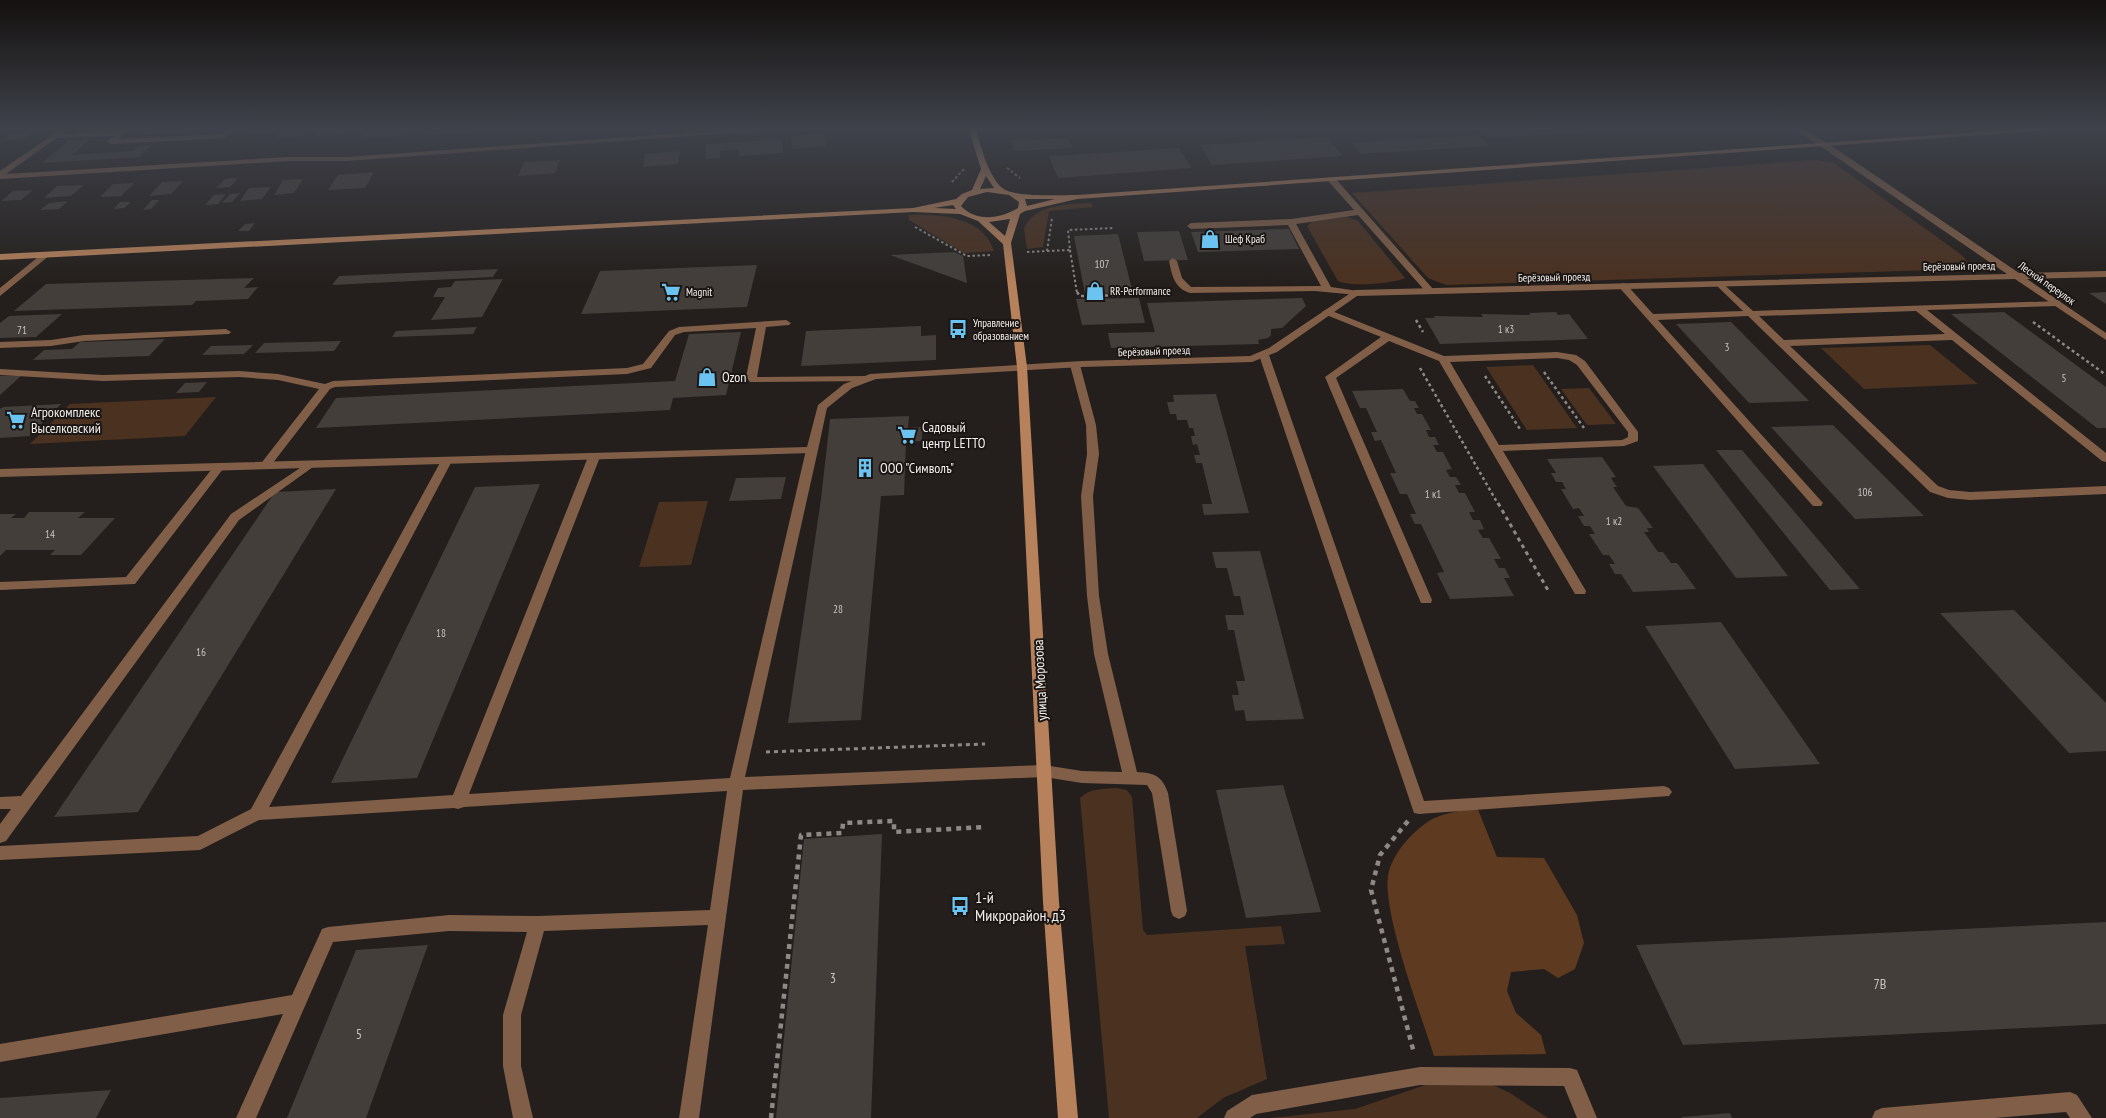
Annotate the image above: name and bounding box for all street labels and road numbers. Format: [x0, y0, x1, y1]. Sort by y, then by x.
street label: Берёзовый проезд [1923, 258, 1995, 274]
street label: Лесной переулок [2015, 258, 2079, 308]
street label: Берёзовый проезд [1518, 269, 1590, 285]
street label: Берёзовый проезд [1118, 343, 1191, 359]
street label: улица Морозова [1029, 639, 1051, 721]

